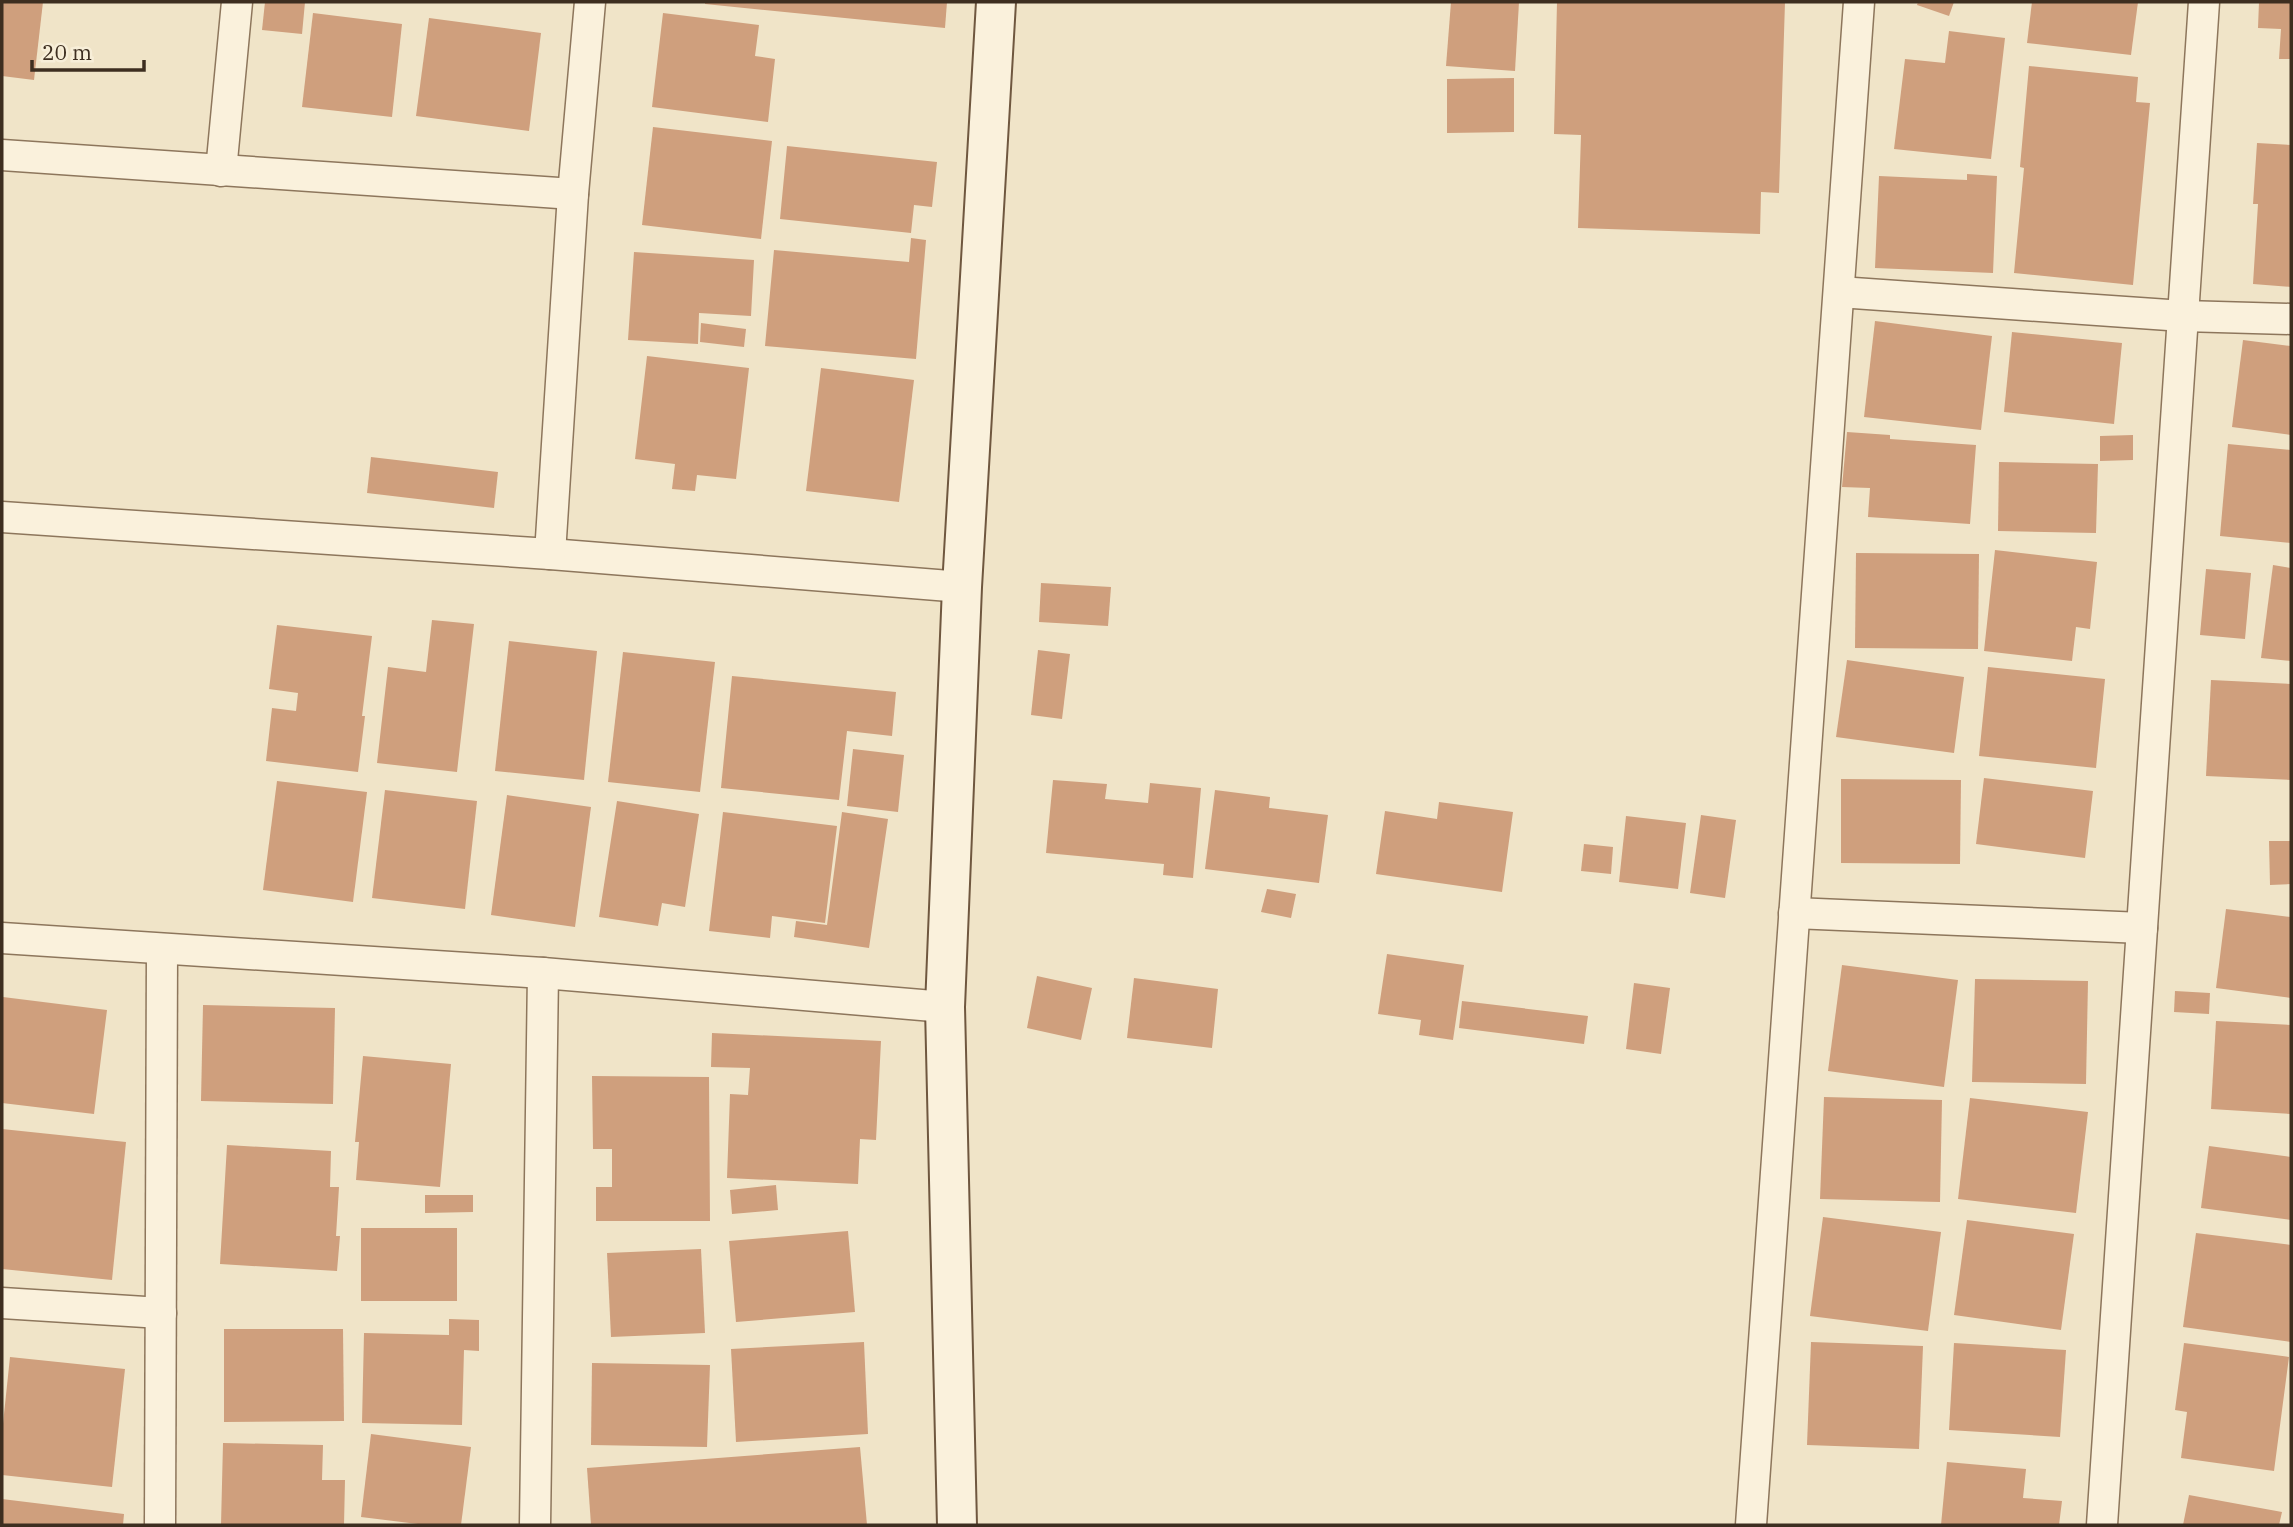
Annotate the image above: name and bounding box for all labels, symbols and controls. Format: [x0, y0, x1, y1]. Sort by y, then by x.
scale bar [32, 28, 144, 72]
text: 20 m [42, 38, 92, 66]

